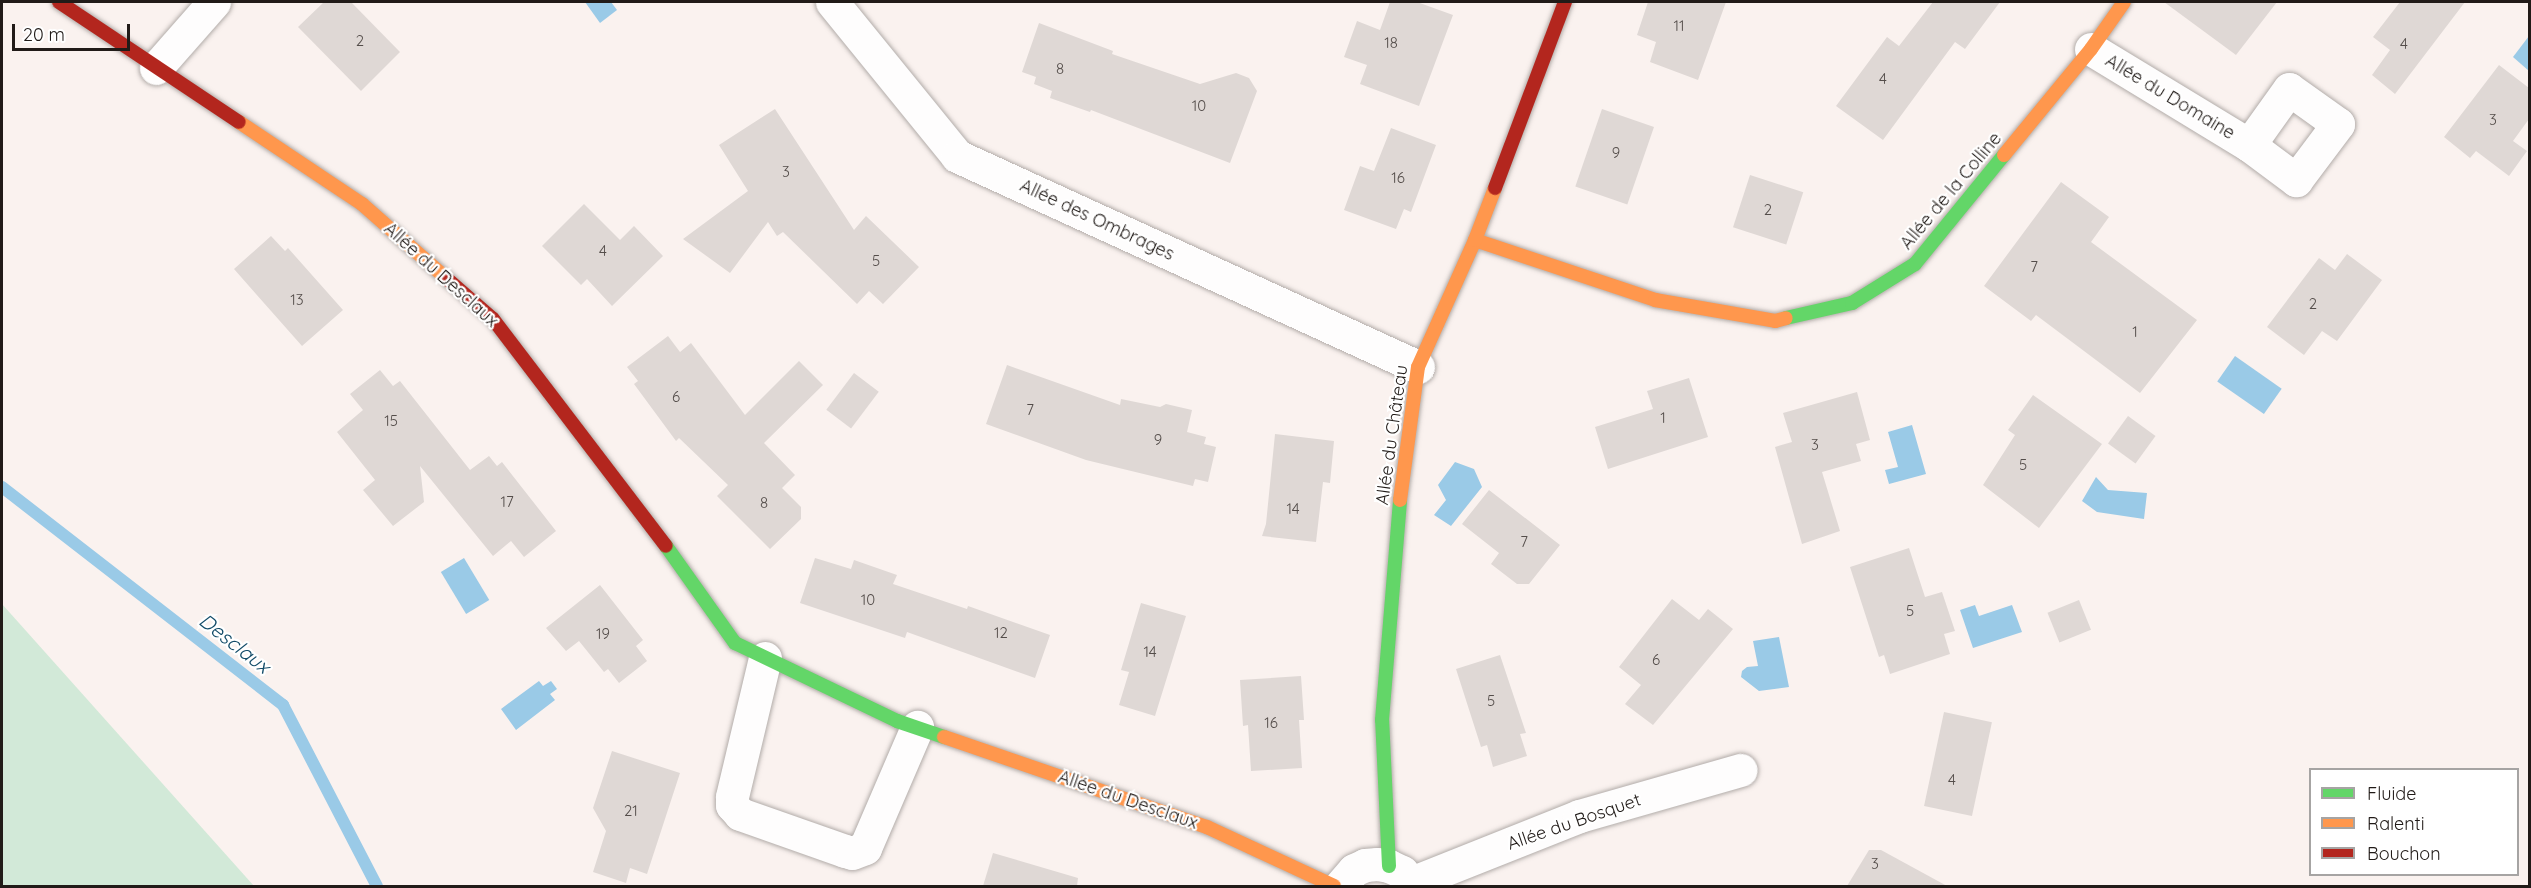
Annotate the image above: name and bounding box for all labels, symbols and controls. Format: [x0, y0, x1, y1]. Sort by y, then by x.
scale bar [15, 12, 134, 50]
house number: 11 [1673, 17, 1685, 35]
text: 20 m [23, 23, 65, 46]
house number: 2 [356, 32, 364, 50]
house number: 18 [1384, 34, 1398, 52]
house number: 4 [2400, 35, 2408, 53]
street label: Allée du Domaine [2101, 50, 2239, 144]
house number: 8 [1056, 60, 1064, 78]
house number: 4 [1879, 70, 1887, 88]
house number: 10 [1192, 97, 1206, 115]
house number: 3 [2489, 111, 2497, 129]
street label: Allée de la Colline [1896, 128, 2006, 254]
house number: 9 [1612, 144, 1620, 162]
house number: 3 [782, 163, 790, 181]
house number: 16 [1391, 169, 1405, 187]
street label: Allée des Ombrages [1016, 175, 1178, 265]
house number: 2 [1764, 201, 1772, 219]
street label: Allée du Desclaux [379, 218, 503, 332]
house number: 4 [599, 242, 607, 260]
house number: 5 [872, 252, 880, 270]
house number: 7 [2030, 258, 2038, 276]
house number: 13 [290, 291, 304, 309]
house number: 2 [2309, 295, 2317, 313]
house number: 1 [2132, 323, 2138, 341]
street label: Allée du Château [1371, 363, 1413, 507]
house number: 6 [672, 388, 680, 406]
house number: 7 [1026, 401, 1034, 419]
house number: 1 [1660, 409, 1666, 427]
house number: 15 [384, 412, 398, 430]
house number: 9 [1154, 431, 1162, 449]
house number: 3 [1811, 436, 1819, 454]
house number: 5 [2019, 456, 2027, 474]
house number: 17 [500, 493, 514, 511]
house number: 8 [760, 494, 768, 512]
house number: 14 [1286, 500, 1300, 518]
house number: 7 [1520, 533, 1528, 551]
house number: 10 [861, 591, 875, 609]
house number: 5 [1906, 602, 1914, 620]
water label: Desclaux [195, 608, 275, 678]
house number: 12 [994, 624, 1008, 642]
house number: 19 [596, 625, 610, 643]
house number: 14 [1143, 643, 1157, 661]
house number: 6 [1652, 651, 1660, 669]
house number: 5 [1487, 692, 1495, 710]
house number: 16 [1264, 714, 1278, 732]
street label: Allée du Desclaux [1055, 766, 1201, 834]
legend [2309, 768, 2519, 876]
house number: 4 [1948, 771, 1956, 789]
text: Fluide [2367, 782, 2416, 805]
street label: Allée du Bosquet [1504, 789, 1644, 855]
house number: 21 [624, 802, 638, 820]
text: Ralenti [2367, 812, 2425, 835]
text: Bouchon [2367, 842, 2441, 865]
house number: 3 [1871, 855, 1879, 873]

